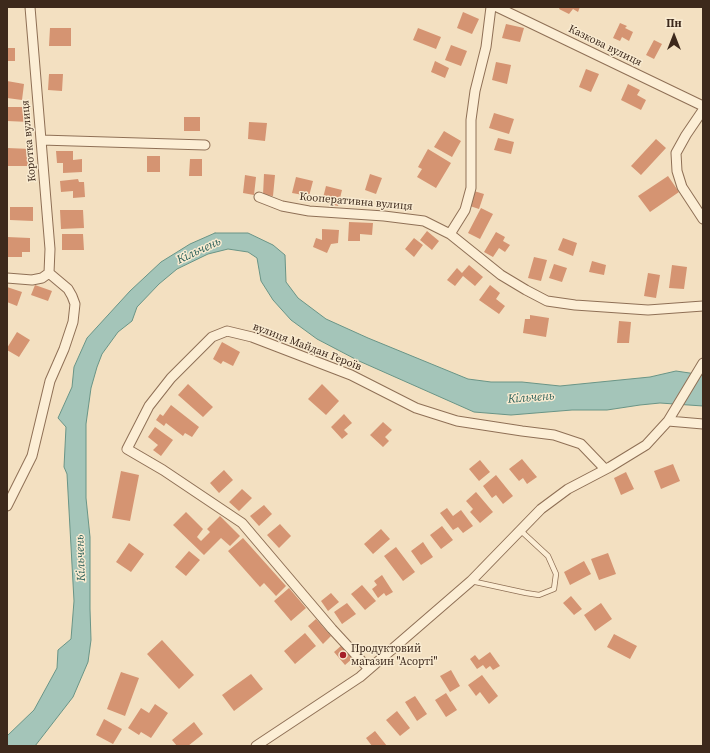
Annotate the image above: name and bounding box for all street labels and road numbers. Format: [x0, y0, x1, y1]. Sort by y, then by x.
street label: Казкова вулиця [566, 22, 644, 70]
street label: Коротка вулиця [19, 100, 39, 182]
street label: Кооперативна вулиця [299, 190, 413, 214]
street label: вулиця Майдан Героїв [251, 320, 363, 374]

